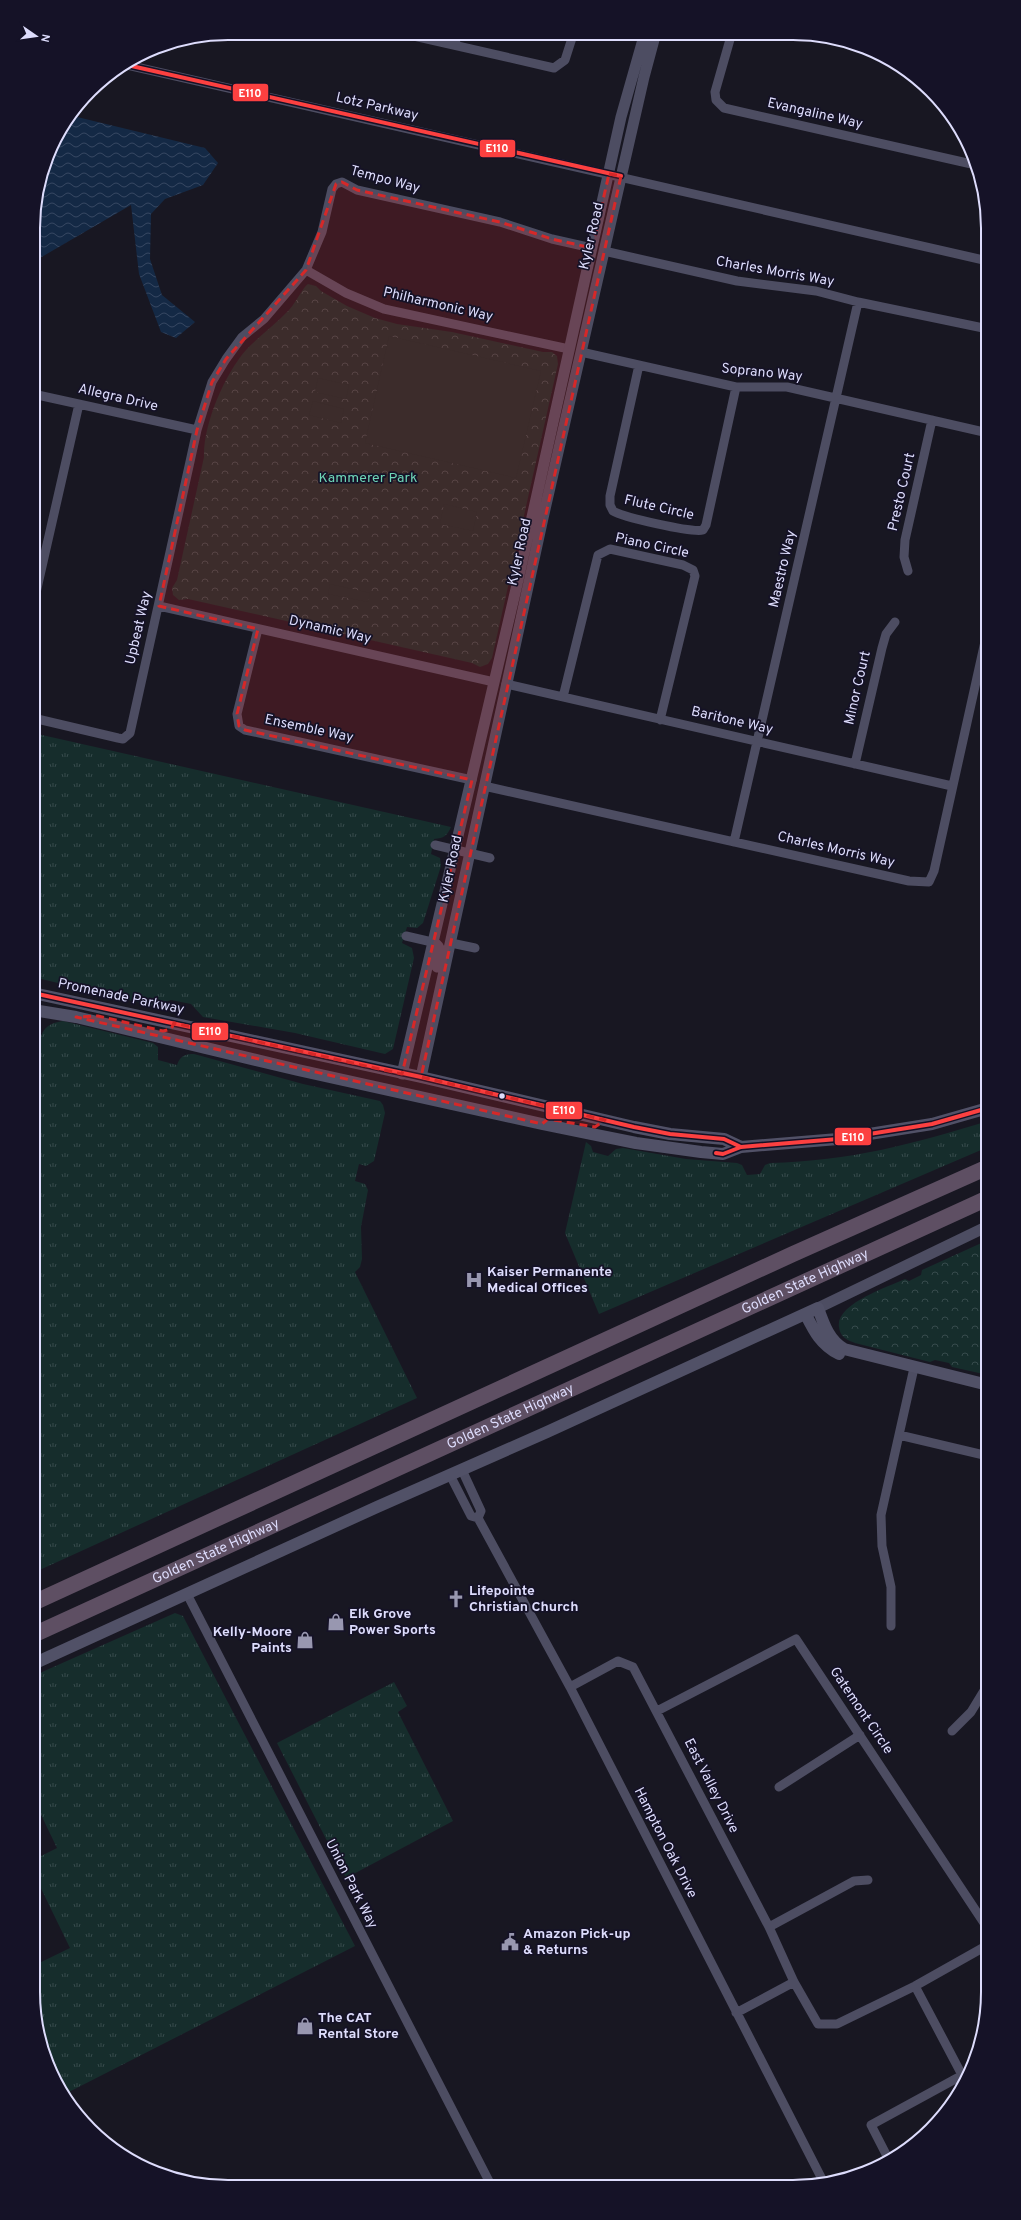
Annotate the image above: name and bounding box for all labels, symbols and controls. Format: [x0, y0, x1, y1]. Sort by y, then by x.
north arrow [16, 16, 56, 56]
text: N [37, 33, 52, 43]
line badge: E110 [232, 83, 269, 102]
text: E110 [239, 87, 261, 101]
street label: Lotz Parkway [334, 89, 420, 125]
street label: Evangaline Way [766, 95, 864, 133]
line badge: E110 [479, 139, 516, 158]
text: E110 [486, 142, 508, 156]
street label: Tempo Way [348, 163, 422, 197]
street label: Kyler Road [576, 201, 608, 271]
street label: Charles Morris Way [714, 253, 836, 291]
street label: Philharmonic Way [381, 284, 495, 326]
street label: Soprano Way [721, 360, 803, 386]
street label: Allegra Drive [76, 381, 160, 415]
street label: Presto Court [885, 451, 919, 533]
park label: Kammerer Park [319, 470, 417, 487]
street label: Flute Circle [622, 492, 696, 524]
street label: Kyler Road [505, 517, 535, 587]
street label: Maestro Way [766, 529, 800, 609]
street label: Piano Circle [614, 530, 690, 562]
street label: Upbeat Way [122, 590, 156, 666]
street label: Dynamic Way [287, 612, 373, 648]
street label: Minor Court [841, 649, 875, 727]
street label: Baritone Way [689, 703, 775, 739]
street label: Ensemble Way [263, 711, 355, 747]
street label: Charles Morris Way [776, 828, 896, 872]
street label: Kyler Road [436, 834, 466, 904]
street label: Promenade Parkway [56, 975, 186, 1019]
line badge: E110 [191, 1022, 229, 1041]
text: E110 [199, 1025, 221, 1039]
unlabelled marker [497, 1091, 507, 1101]
line badge: E110 [545, 1101, 583, 1120]
text: E110 [553, 1104, 575, 1118]
line badge: E110 [834, 1127, 872, 1146]
text: E110 [842, 1131, 864, 1145]
street label: Golden State Highway [739, 1245, 871, 1318]
place label: Kaiser Permanente Medical Offices [487, 1264, 612, 1297]
hospital icon: Kaiser Permanente Medical Offices [464, 1270, 484, 1290]
street label: Golden State Highway [444, 1380, 577, 1453]
street label: Golden State Highway [149, 1515, 282, 1588]
place label: Lifepointe Christian Church [469, 1583, 578, 1616]
church icon: Lifepointe Christian Church [446, 1589, 466, 1609]
place label: Elk Grove Power Sports [349, 1606, 436, 1639]
shop icon: Elk Grove Power Sports [326, 1612, 346, 1632]
place label: Kelly-Moore Paints [213, 1624, 292, 1657]
shop icon: Kelly-Moore Paints [295, 1630, 315, 1650]
street label: Gatemont Circle [826, 1664, 896, 1758]
street label: East Valley Drive [680, 1736, 742, 1836]
street label: Hampton Oak Drive [630, 1785, 700, 1901]
street label: Union Park Way [321, 1836, 381, 1932]
place label: Amazon Pick-up & Returns [523, 1926, 631, 1959]
public building icon: Amazon Pick-up & Returns [500, 1932, 520, 1952]
place label: The CAT Rental Store [318, 2010, 399, 2043]
shop icon: The CAT Rental Store [295, 2016, 315, 2036]

